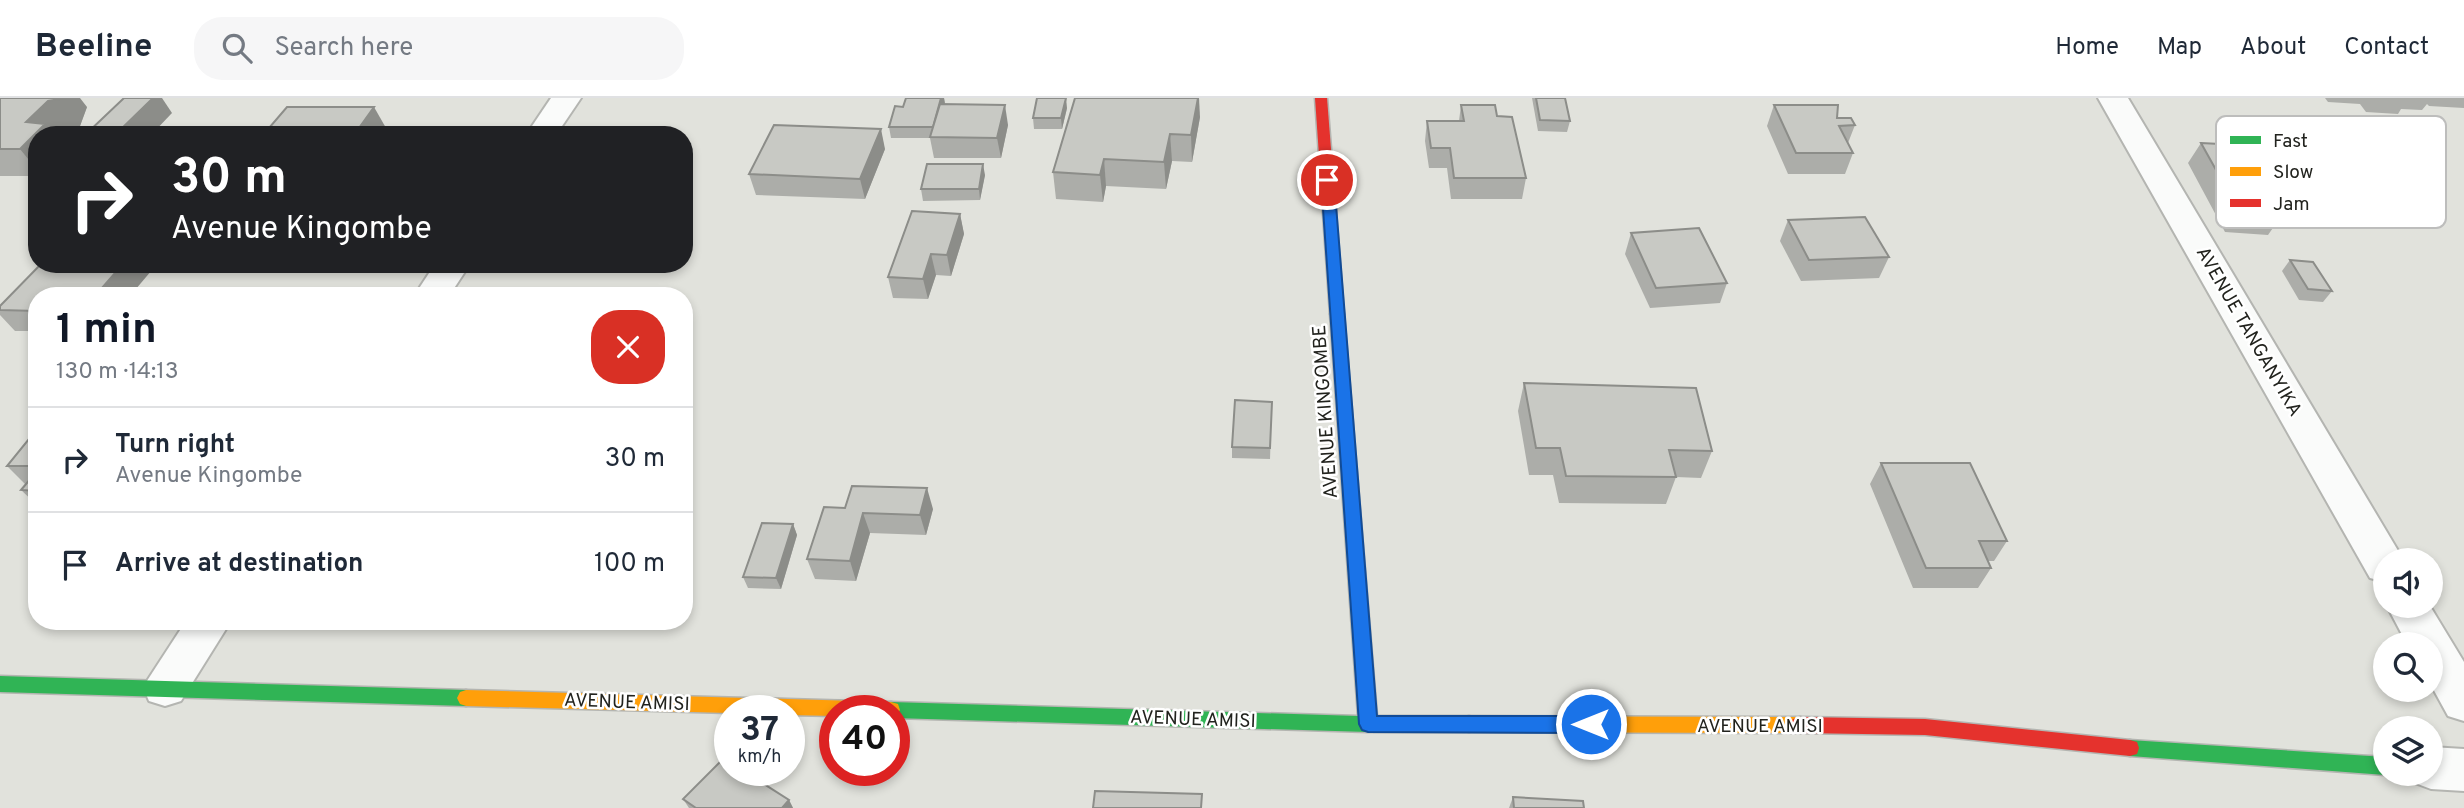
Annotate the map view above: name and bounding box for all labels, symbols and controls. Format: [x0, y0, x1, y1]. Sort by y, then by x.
search box [194, 17, 684, 80]
text: Beeline [35, 27, 152, 69]
icon: search [218, 29, 256, 67]
text: Search here [274, 32, 413, 65]
text: Home [2055, 33, 2119, 63]
text: Map [2157, 33, 2202, 63]
text: About [2240, 33, 2306, 63]
text: Contact [2344, 33, 2429, 63]
legend [2216, 116, 2446, 228]
text: Fast [2273, 130, 2308, 154]
text: 30 m [171, 149, 287, 211]
pin [1297, 150, 1357, 210]
icon: right [56, 154, 147, 245]
icon: arrive [1308, 161, 1346, 199]
text: Slow [2273, 161, 2313, 185]
text: Jam [2273, 193, 2310, 217]
text: Avenue Kingombe [171, 210, 432, 250]
street label: AVENUE TANGANYIKA [2190, 243, 2307, 421]
text: 1 min [56, 305, 157, 358]
button: close [591, 310, 665, 384]
street label: AVENUE KINGOMBE [1308, 324, 1344, 499]
text: 130 m · 14:13 [56, 358, 179, 387]
text: Turn right [115, 429, 235, 462]
icon: right [56, 441, 94, 479]
text: 30 m [605, 443, 665, 476]
text: Avenue Kingombe [115, 462, 302, 491]
icon: arrive [56, 546, 94, 584]
text: Arrive at destination [115, 548, 363, 581]
text: 100 m [594, 548, 665, 581]
map controls [2373, 548, 2443, 786]
button: sound [2373, 548, 2443, 618]
button: search [2373, 632, 2443, 702]
position arrow [1554, 687, 1628, 761]
street label: AVENUE AMISI [564, 689, 690, 717]
speed limit sign: 40 [819, 695, 910, 786]
street label: AVENUE AMISI [1130, 706, 1256, 734]
text: 37 [740, 709, 779, 753]
street label: AVENUE AMISI [1697, 715, 1823, 739]
button: layers [2373, 716, 2443, 786]
text: km/h [738, 746, 781, 769]

